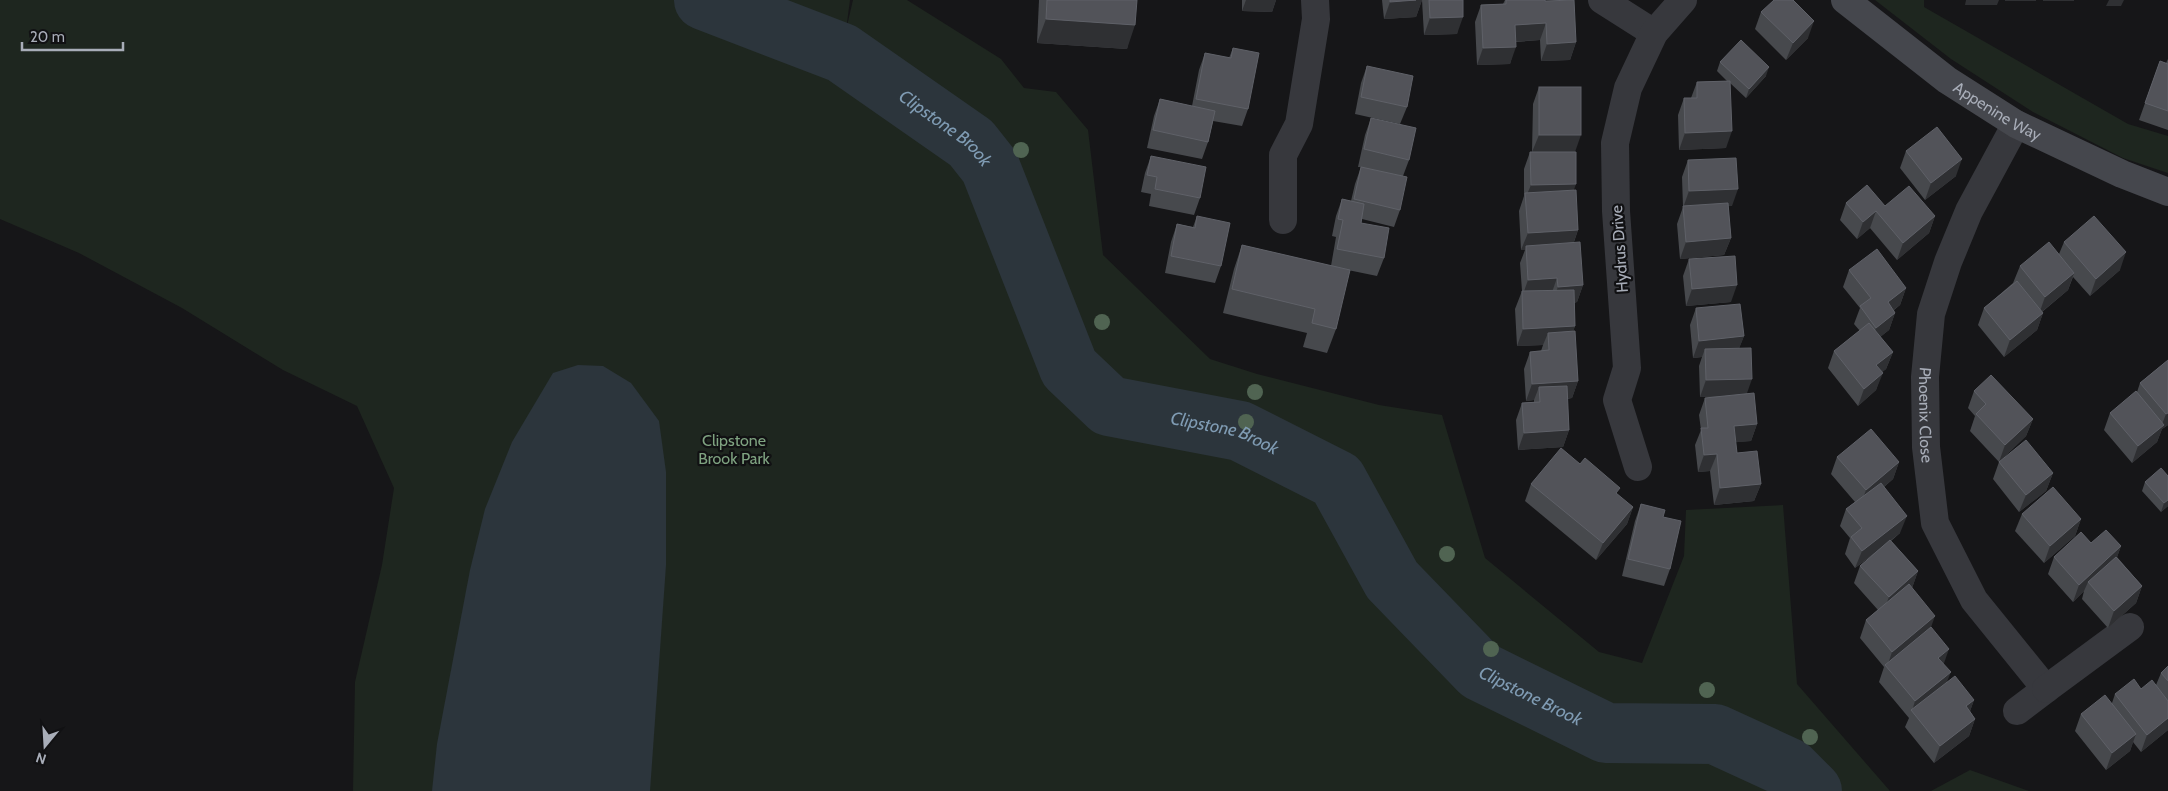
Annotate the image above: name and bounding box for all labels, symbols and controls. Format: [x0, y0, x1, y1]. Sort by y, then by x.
scale bar [22, 20, 124, 52]
text: 20 m [30, 28, 65, 46]
street label: Appenine Way [1950, 78, 2044, 145]
water label: Clipstone Brook [895, 85, 997, 172]
street label: Hydrus Drive [1607, 205, 1632, 293]
street label: Phoenix Close [1915, 366, 1937, 464]
water label: Clipstone Brook [1169, 407, 1284, 460]
park label: Clipstone Brook Park [698, 431, 771, 468]
water label: Clipstone Brook [1475, 661, 1587, 731]
north arrow [20, 721, 70, 771]
text: N [33, 748, 48, 768]

